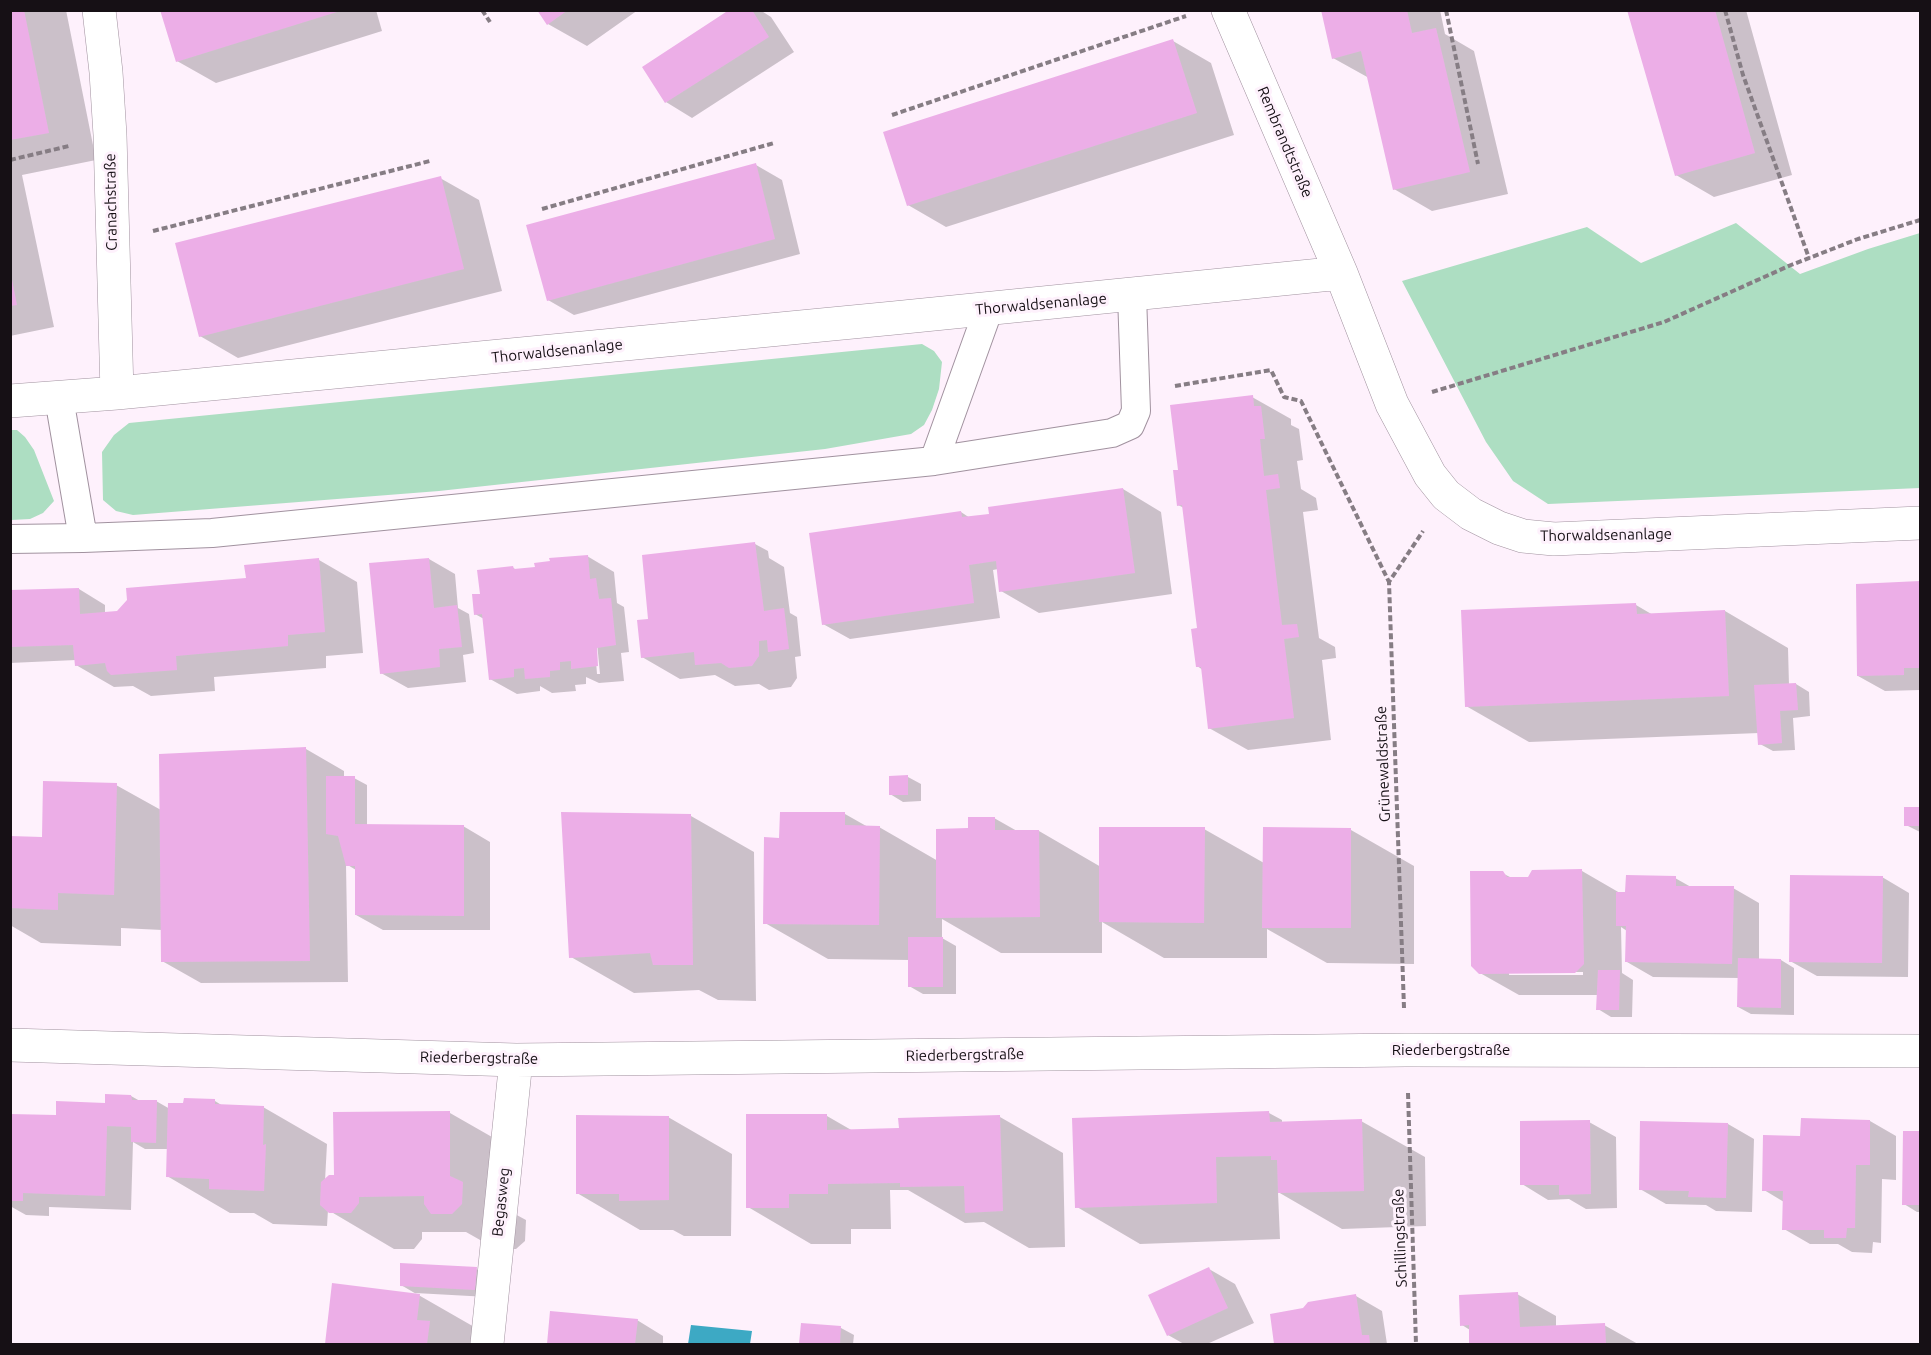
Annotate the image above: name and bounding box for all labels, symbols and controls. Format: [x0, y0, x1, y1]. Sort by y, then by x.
street label: Rembrandtstraße [1253, 84, 1317, 200]
street label: Cranachstraße [101, 153, 121, 251]
street label: Thorwaldsenanlage [975, 289, 1107, 319]
street label: Thorwaldsenanlage [490, 335, 624, 367]
street label: Thorwaldsenanlage [1540, 525, 1672, 545]
street label: Grünewaldstraße [1372, 706, 1394, 822]
street label: Riederbergstraße [1392, 1041, 1510, 1059]
street label: Riederbergstraße [906, 1045, 1024, 1065]
street label: Riederbergstraße [420, 1048, 538, 1068]
street label: Begasweg [488, 1167, 514, 1237]
street label: Schillingstraße [1389, 1188, 1411, 1288]

